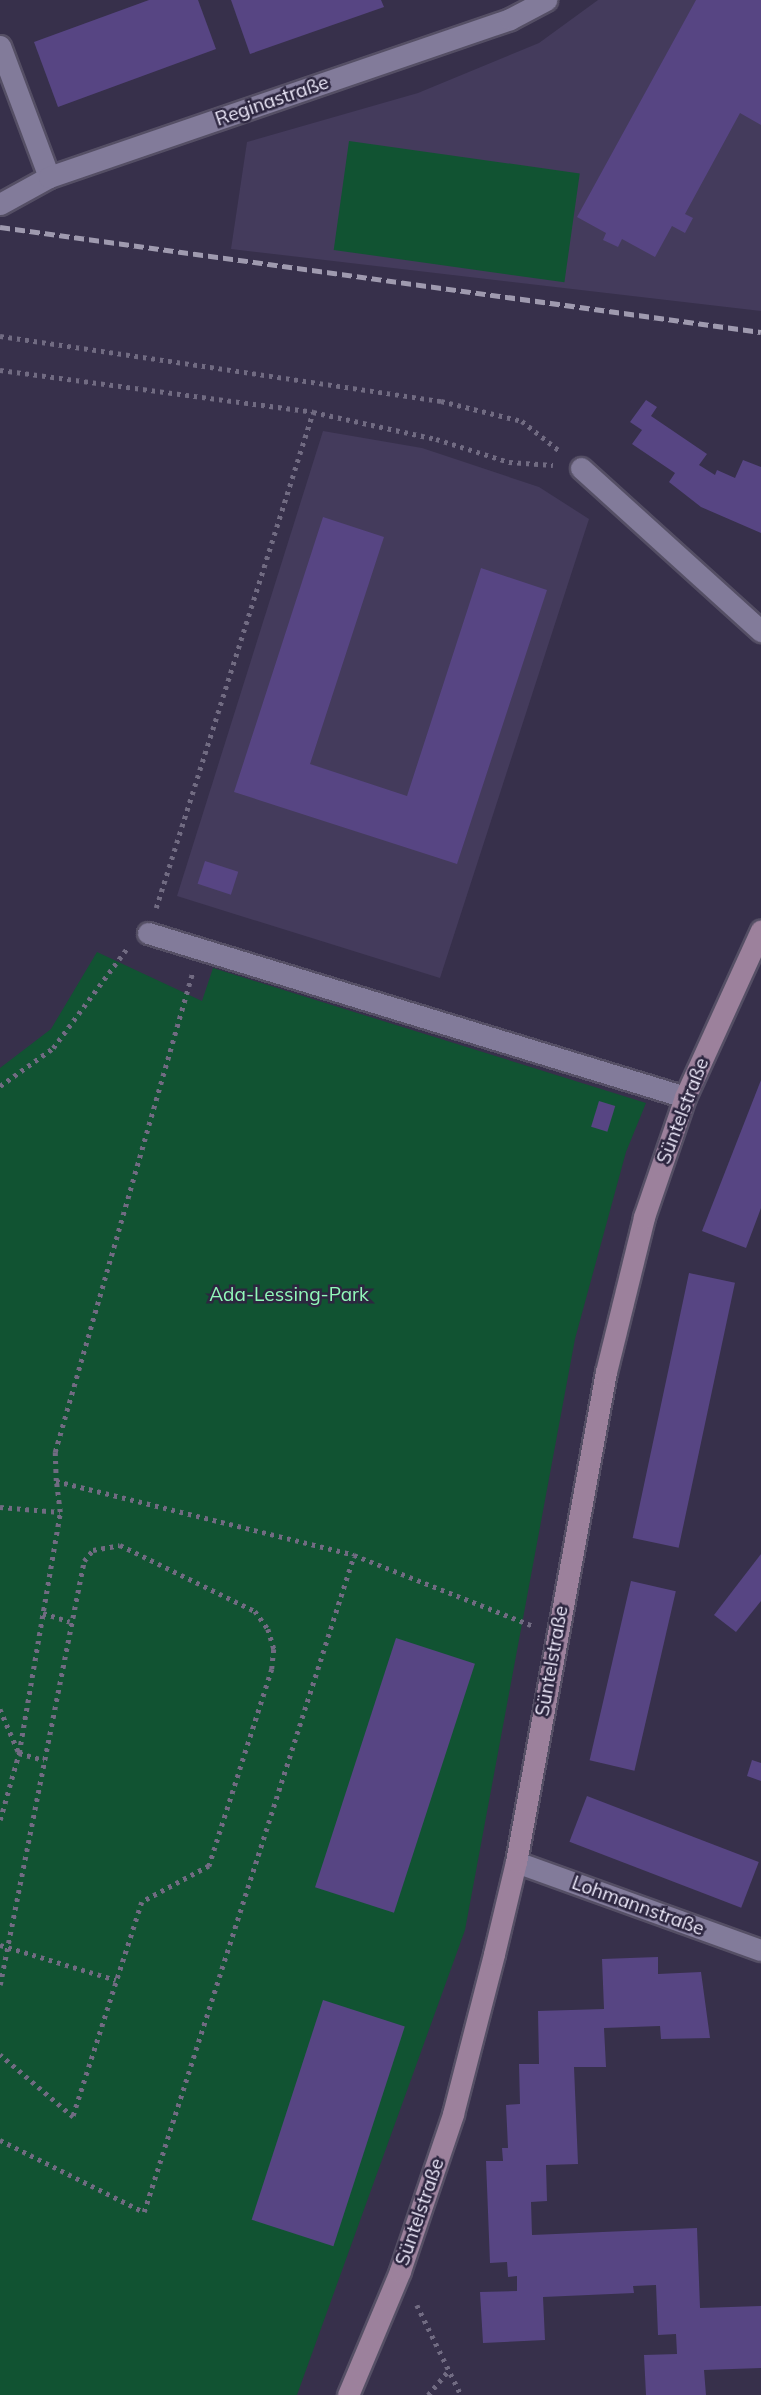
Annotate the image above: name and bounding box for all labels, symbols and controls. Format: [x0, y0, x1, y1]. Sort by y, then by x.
street label: Reginastraße [212, 71, 332, 131]
street label: Süntelstraße [652, 1055, 714, 1167]
park label: Ada-Lessing-Park [209, 1284, 369, 1306]
street label: Süntelstraße [531, 1604, 573, 1718]
street label: Lohmannstraße [569, 1871, 707, 1941]
street label: Süntelstraße [391, 2155, 449, 2269]

